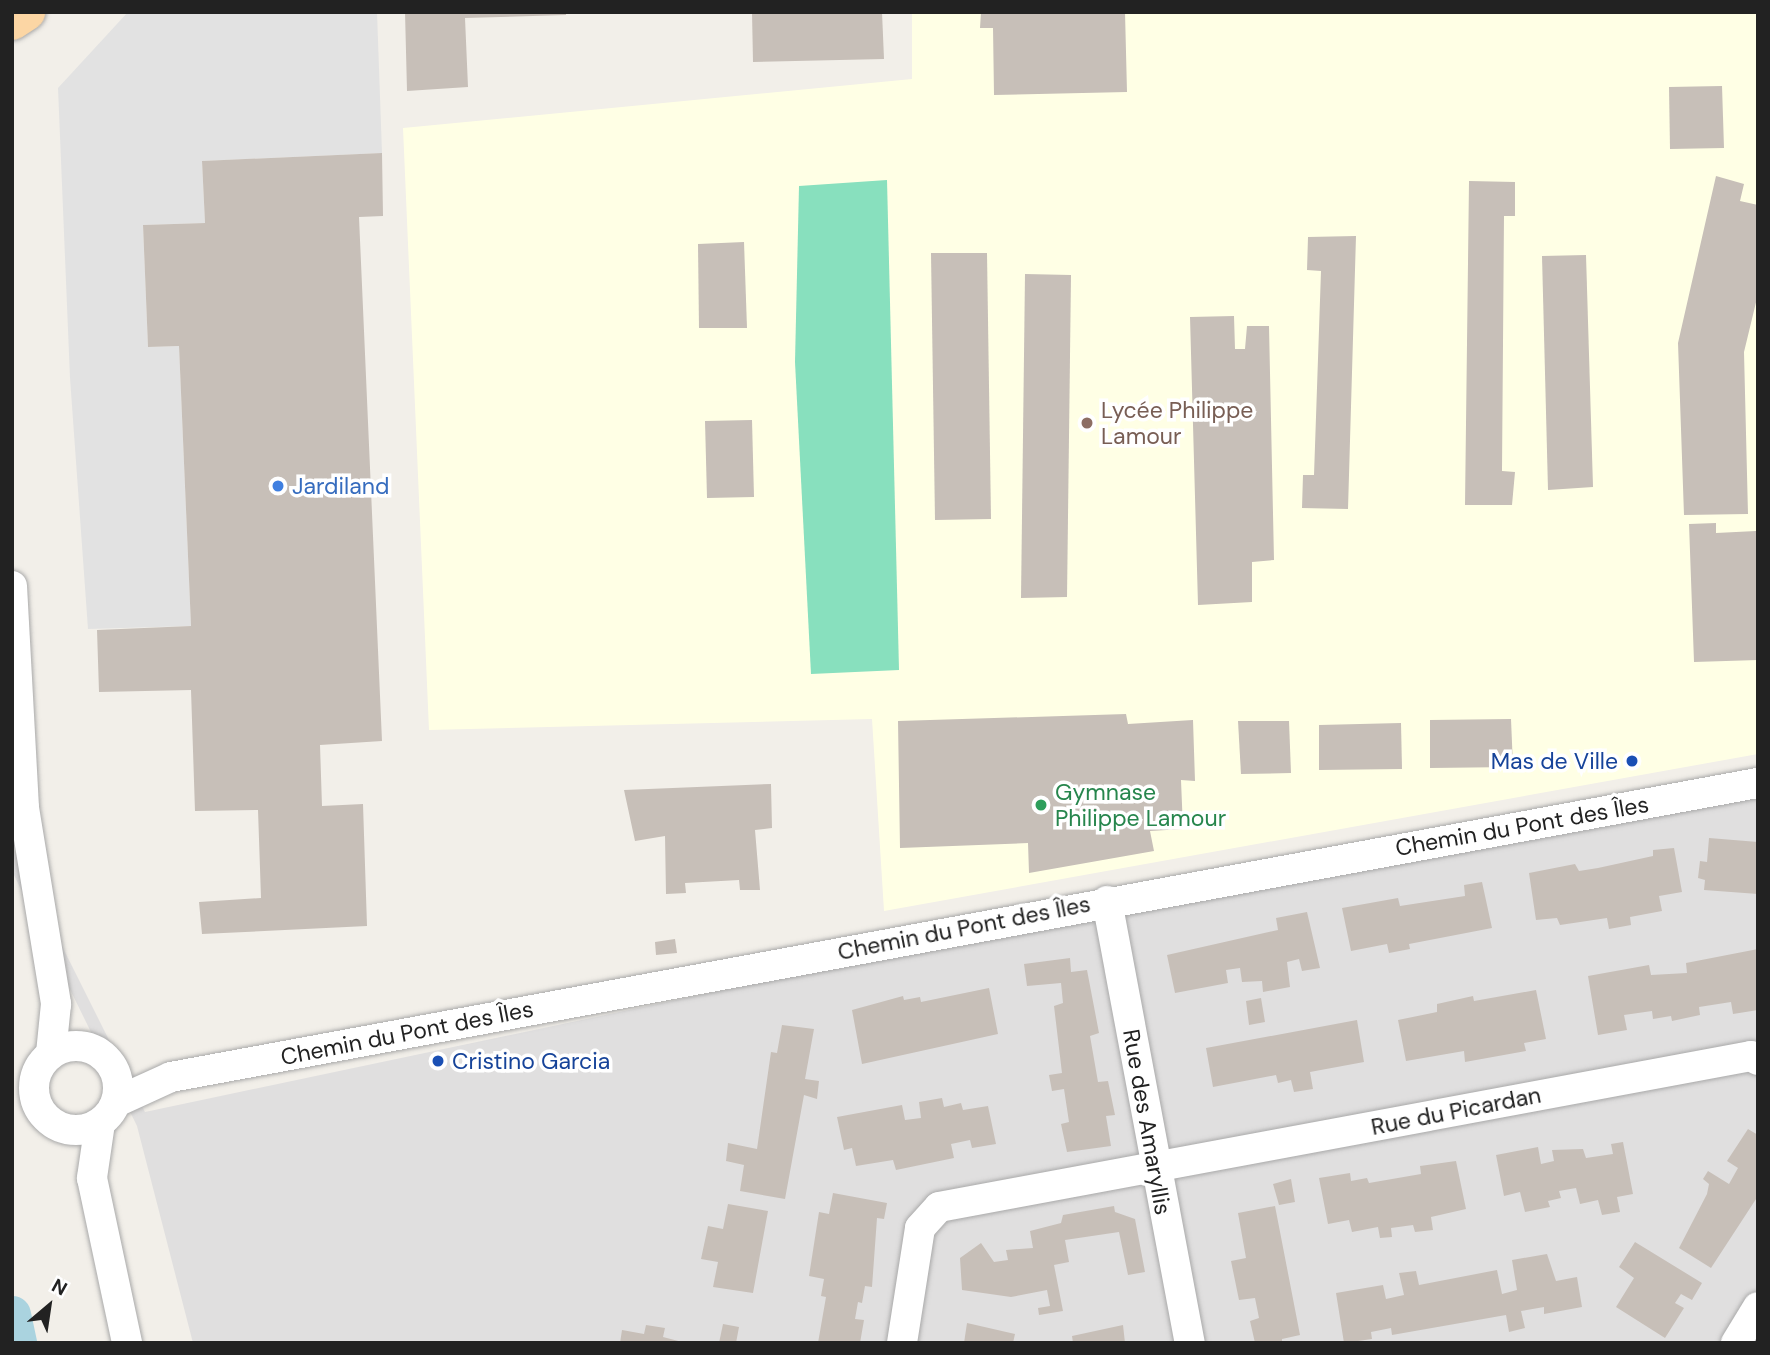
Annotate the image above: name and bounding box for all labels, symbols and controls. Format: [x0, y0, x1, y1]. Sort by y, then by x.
place label: Lycée Philippe Lamour [1101, 396, 1253, 450]
marker: Lycée Philippe Lamour [1079, 415, 1095, 431]
place label: Jardiland [292, 472, 389, 500]
marker: Jardiland [270, 478, 286, 494]
place label: Mas de Ville [1491, 747, 1618, 775]
marker: Mas de Ville [1624, 753, 1640, 769]
place label: Gymnase Philippe Lamour [1055, 778, 1226, 832]
street label: Chemin du Pont des Îles [1393, 790, 1651, 862]
marker: Gymnase Philippe Lamour [1033, 797, 1049, 813]
street label: Chemin du Pont des Îles [835, 890, 1093, 966]
street label: Chemin du Pont des Îles [278, 995, 536, 1071]
street label: Rue des Amaryllis [1117, 1027, 1177, 1217]
place label: Cristino Garcia [452, 1047, 610, 1075]
marker: Cristino Garcia [430, 1053, 446, 1069]
street label: Rue du Picardan [1369, 1081, 1543, 1141]
north arrow [14, 1271, 84, 1341]
text: N [47, 1273, 72, 1301]

